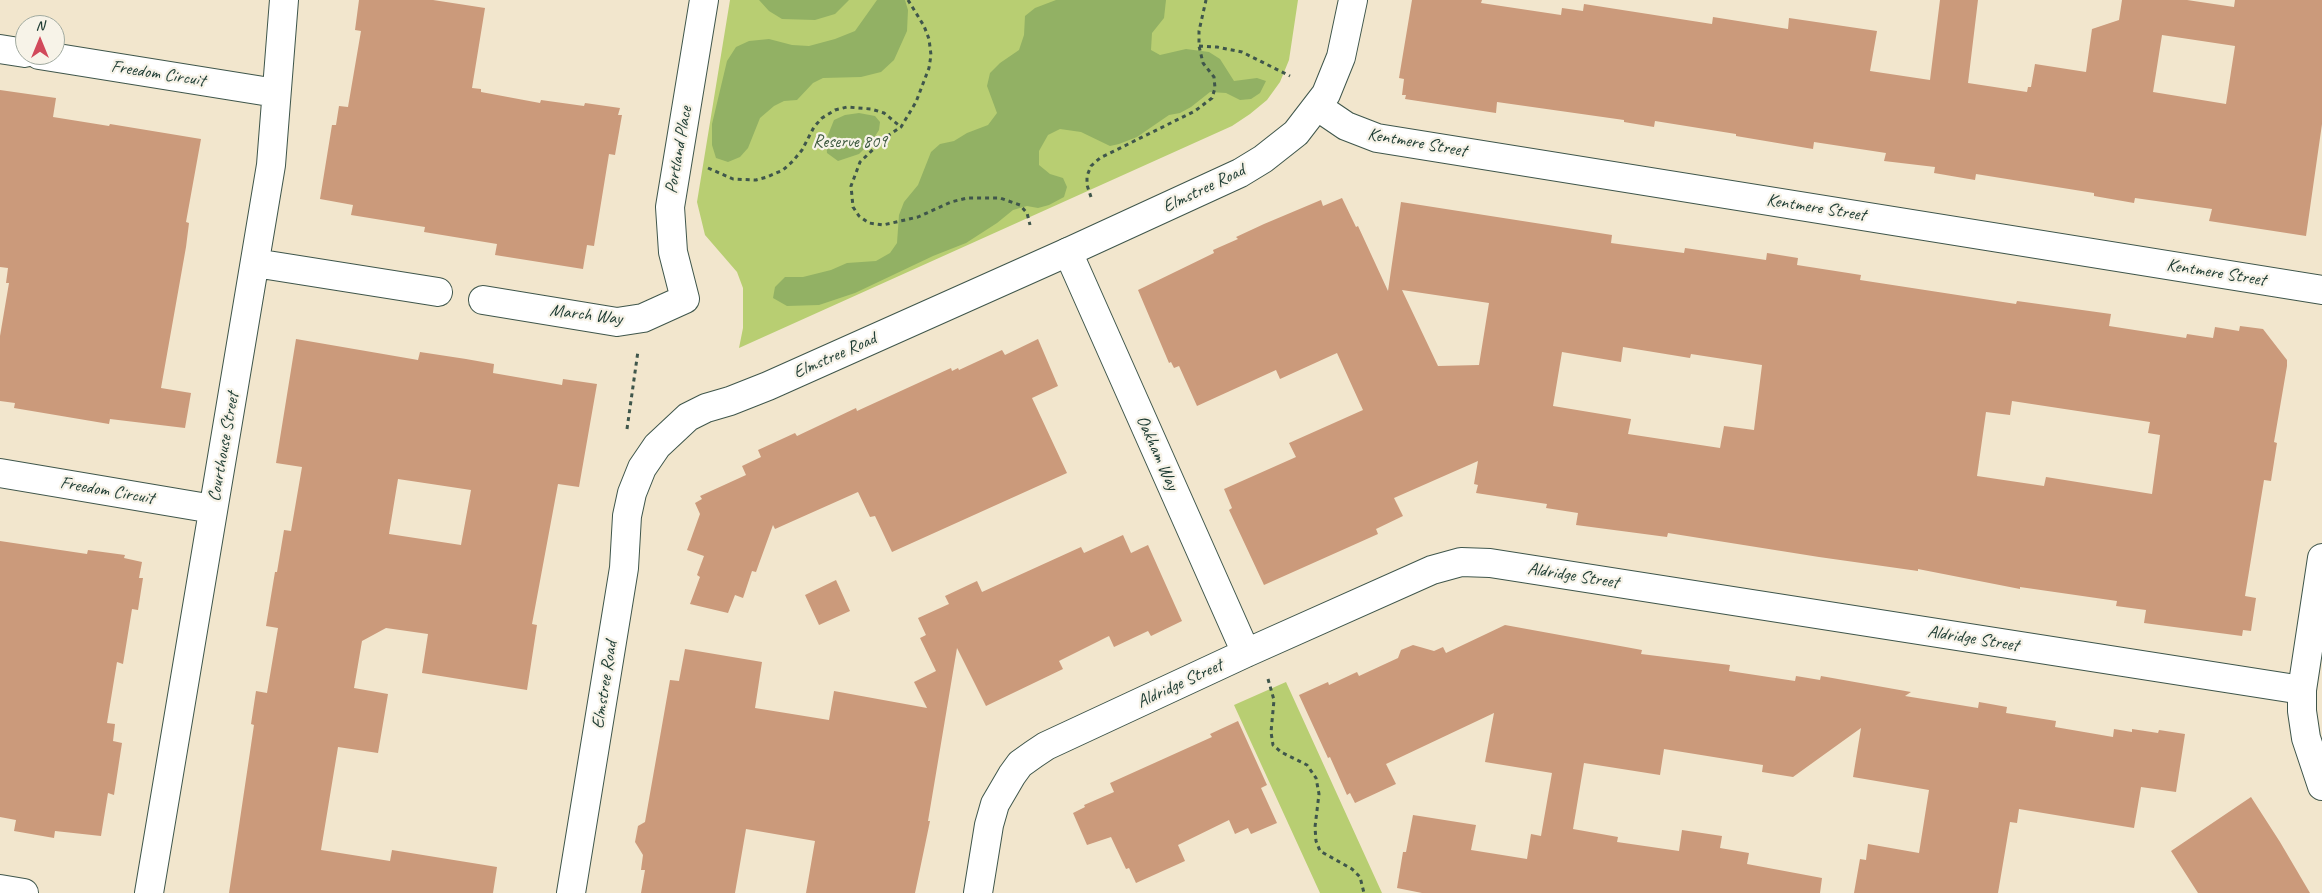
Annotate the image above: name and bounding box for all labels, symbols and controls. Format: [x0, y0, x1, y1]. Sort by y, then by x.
north arrow [15, 15, 65, 65]
text: N [36, 17, 44, 34]
street label: Freedom Circuit [110, 56, 206, 92]
street label: Portland Place [661, 105, 697, 195]
street label: Kentmere Street [1366, 124, 1468, 162]
park label: Reserve 809 [813, 131, 887, 153]
street label: Elmstree Road [1160, 160, 1248, 218]
street label: Kentmere Street [1765, 190, 1867, 226]
street label: Kentmere Street [2165, 255, 2267, 291]
street label: March Way [549, 300, 623, 330]
street label: Elmstree Road [790, 328, 880, 384]
street label: Courthouse Street [204, 391, 244, 503]
street label: Oakham Way [1131, 412, 1183, 494]
street label: Freedom Circuit [59, 472, 155, 510]
street label: Aldridge Street [1526, 558, 1620, 594]
street label: Aldridge Street [1926, 621, 2020, 657]
street label: Elmstree Road [587, 640, 623, 730]
street label: Aldridge Street [1134, 655, 1226, 713]

